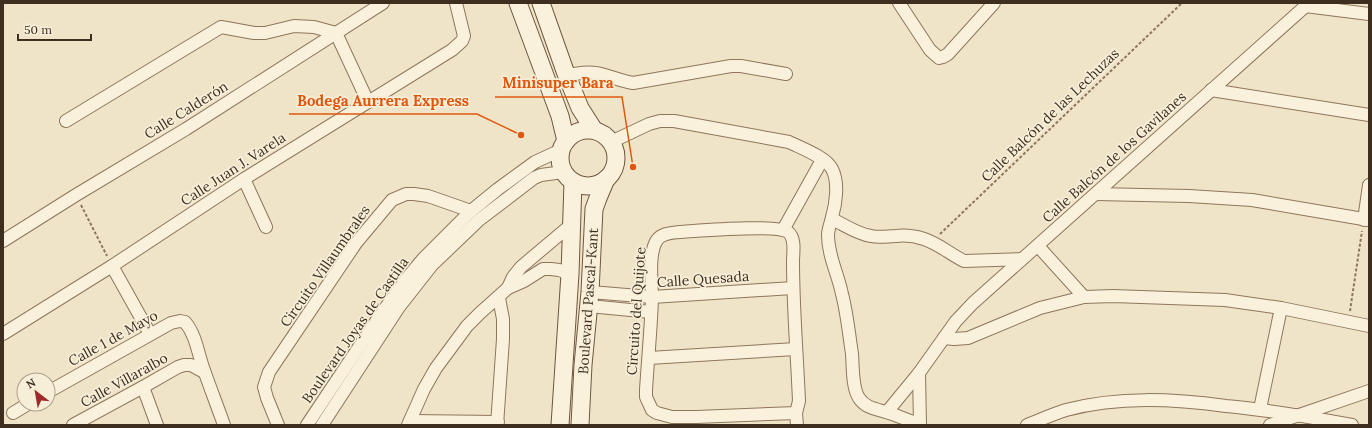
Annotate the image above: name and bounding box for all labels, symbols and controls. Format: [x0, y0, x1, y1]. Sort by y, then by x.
scale bar [18, 16, 91, 42]
text: 50 m [24, 22, 52, 37]
street label: Calle Balcón de las Lechuzas [977, 44, 1123, 186]
callout: Minisuper Bara [495, 70, 622, 97]
text: Minisuper Bara [502, 73, 614, 92]
street label: Calle Calderón [141, 77, 232, 143]
callout: Bodega Aurrera Express [289, 87, 477, 114]
street label: Calle Balcón de los Gavilanes [1038, 88, 1190, 226]
text: Bodega Aurrera Express [297, 91, 469, 110]
street label: Calle Juan J. Varela [177, 128, 289, 210]
street label: Circuito Villaumbrales [276, 202, 374, 330]
street label: Boulevard Pascal-Kant [574, 227, 602, 375]
street label: Circuito del Quijote [623, 246, 649, 376]
street label: Boulevard Joyas de Castilla [298, 254, 412, 406]
street label: Calle Quesada [656, 267, 750, 291]
street label: Calle 1 de Mayo [65, 306, 161, 370]
street label: Calle Villaralbo [77, 349, 171, 411]
north arrow [16, 372, 56, 412]
text: N [24, 375, 39, 392]

